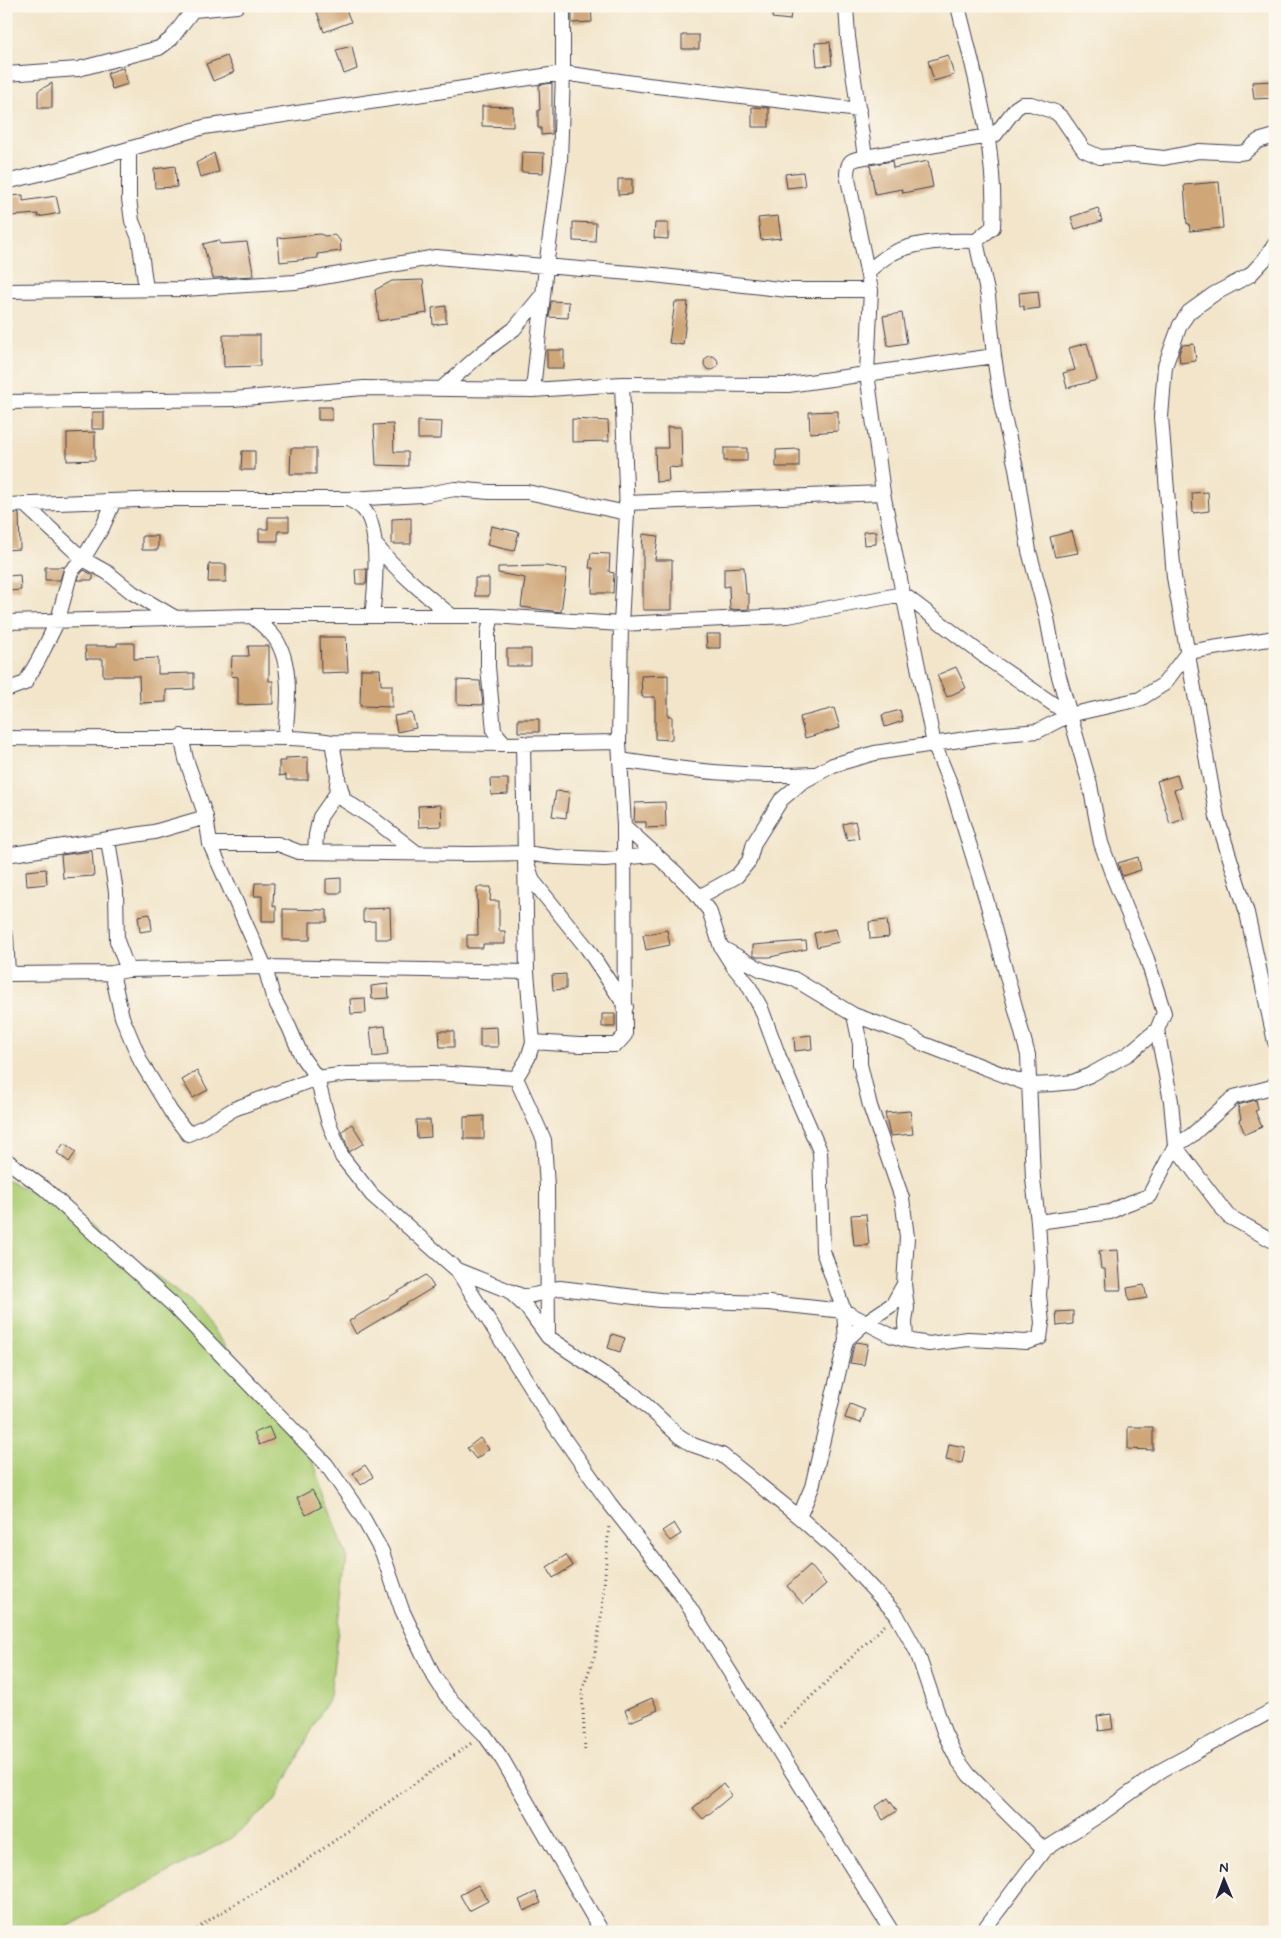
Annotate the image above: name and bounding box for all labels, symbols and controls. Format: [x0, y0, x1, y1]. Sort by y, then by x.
north arrow [1198, 1856, 1248, 1906]
text: N [1219, 1859, 1229, 1877]

